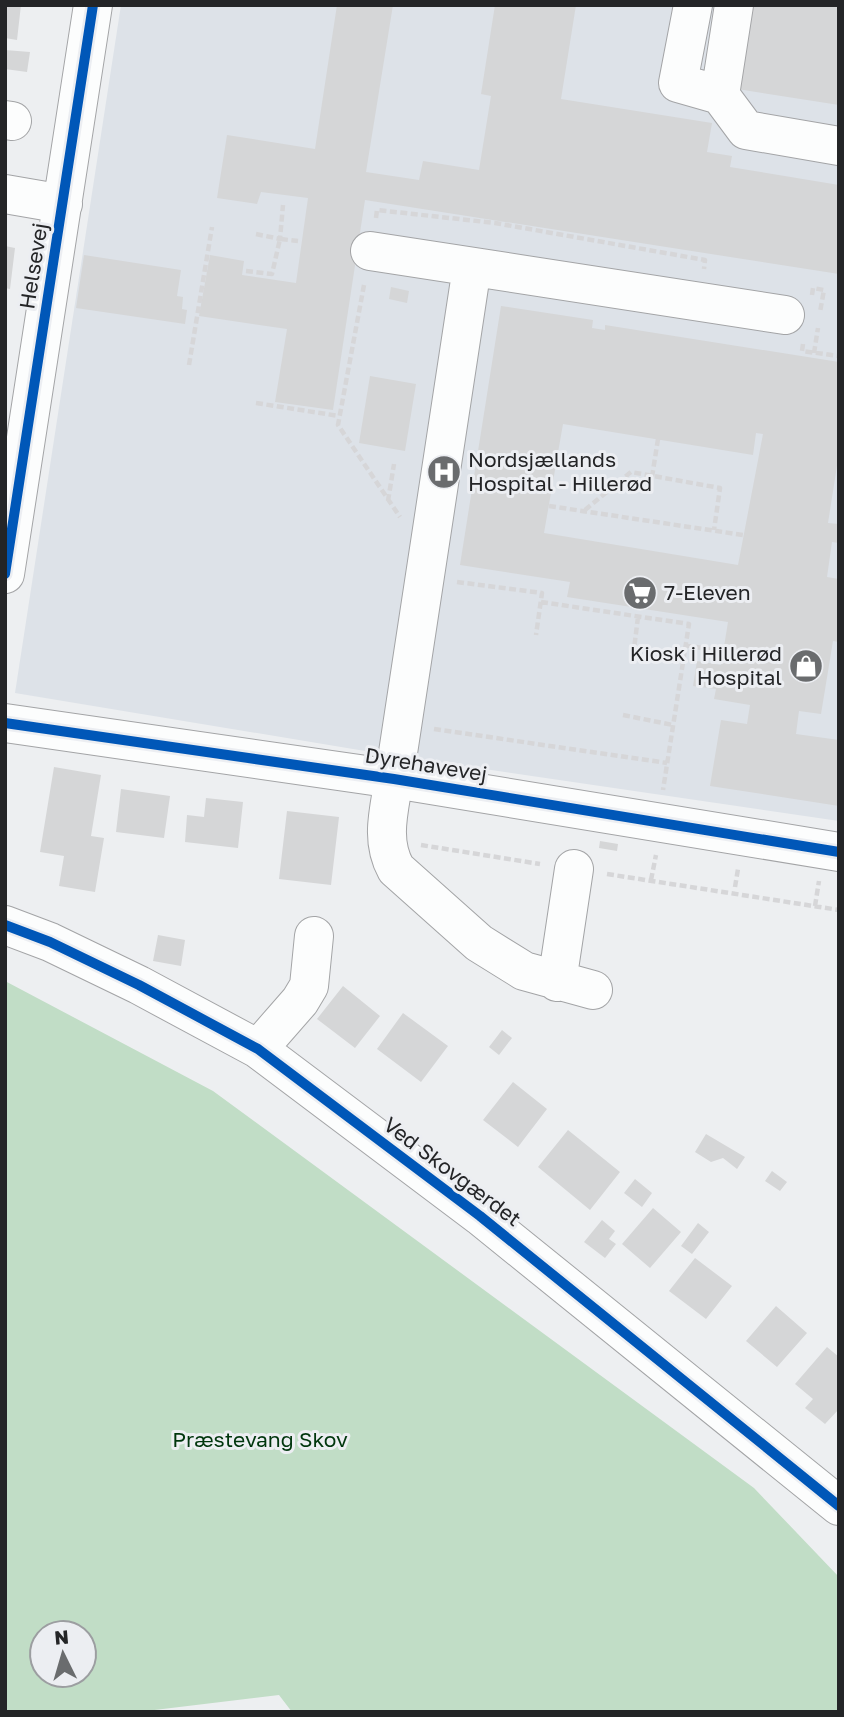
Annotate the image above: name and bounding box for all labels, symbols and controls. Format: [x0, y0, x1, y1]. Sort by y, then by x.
street label: Helsevej [13, 221, 53, 311]
place label: Nordsjællands Hospital - Hillerød [468, 446, 652, 496]
hospital icon: Nordsjællands Hospital - Hillerød [425, 453, 463, 491]
supermarket icon: 7-Eleven [621, 574, 659, 612]
place label: 7-Eleven [664, 579, 751, 605]
place label: Kiosk i Hillerød Hospital [630, 640, 782, 690]
shop icon: Kiosk i Hillerød Hospital [787, 647, 825, 685]
street label: Dyrehavevej [363, 742, 489, 786]
street label: Ved Skovgærdet [379, 1111, 527, 1231]
park label: Præstevang Skov [172, 1426, 348, 1452]
north arrow [28, 1619, 98, 1689]
text: N [53, 1624, 70, 1649]

